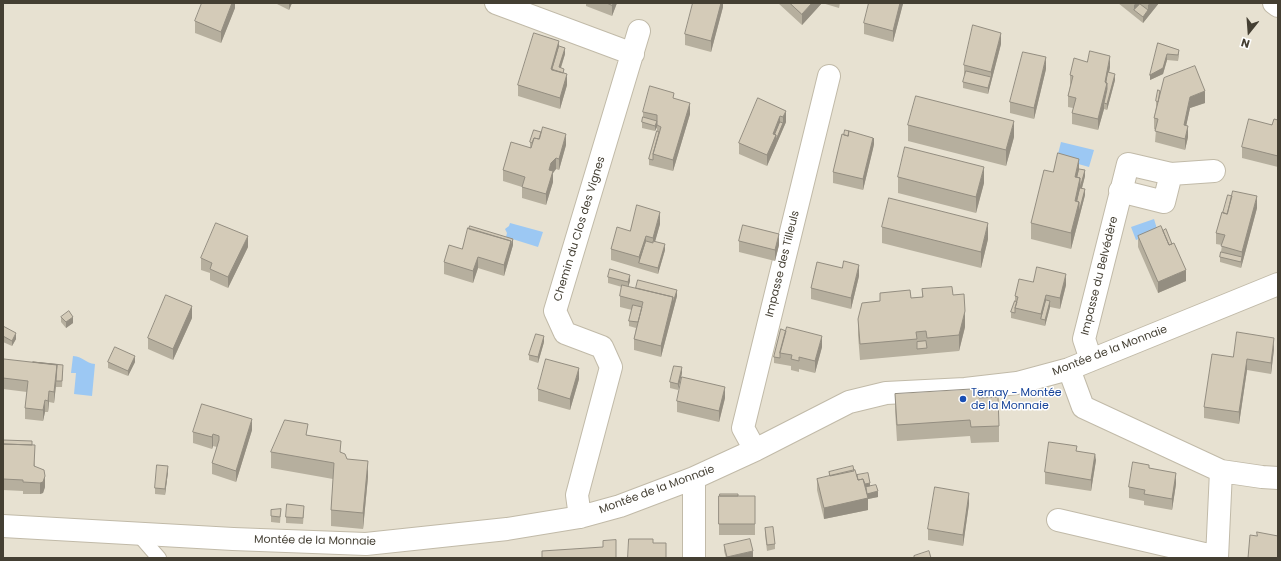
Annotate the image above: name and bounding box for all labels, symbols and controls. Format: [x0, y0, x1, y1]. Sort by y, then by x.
north arrow [1229, 12, 1269, 52]
text: N [1239, 35, 1252, 52]
street label: Chemin du Clos des Vignes [552, 155, 608, 303]
street label: Impasse des Tilleuls [763, 209, 803, 319]
street label: Impasse du Belvédère [1079, 215, 1121, 337]
street label: Montée de la Monnaie [1051, 323, 1169, 379]
place label: Ternay - Montée de la Monnaie [971, 386, 1062, 412]
marker: Ternay - Montée de la Monnaie [958, 394, 968, 404]
street label: Montée de la Monnaie [597, 463, 717, 517]
street label: Montée de la Monnaie [254, 533, 376, 549]

